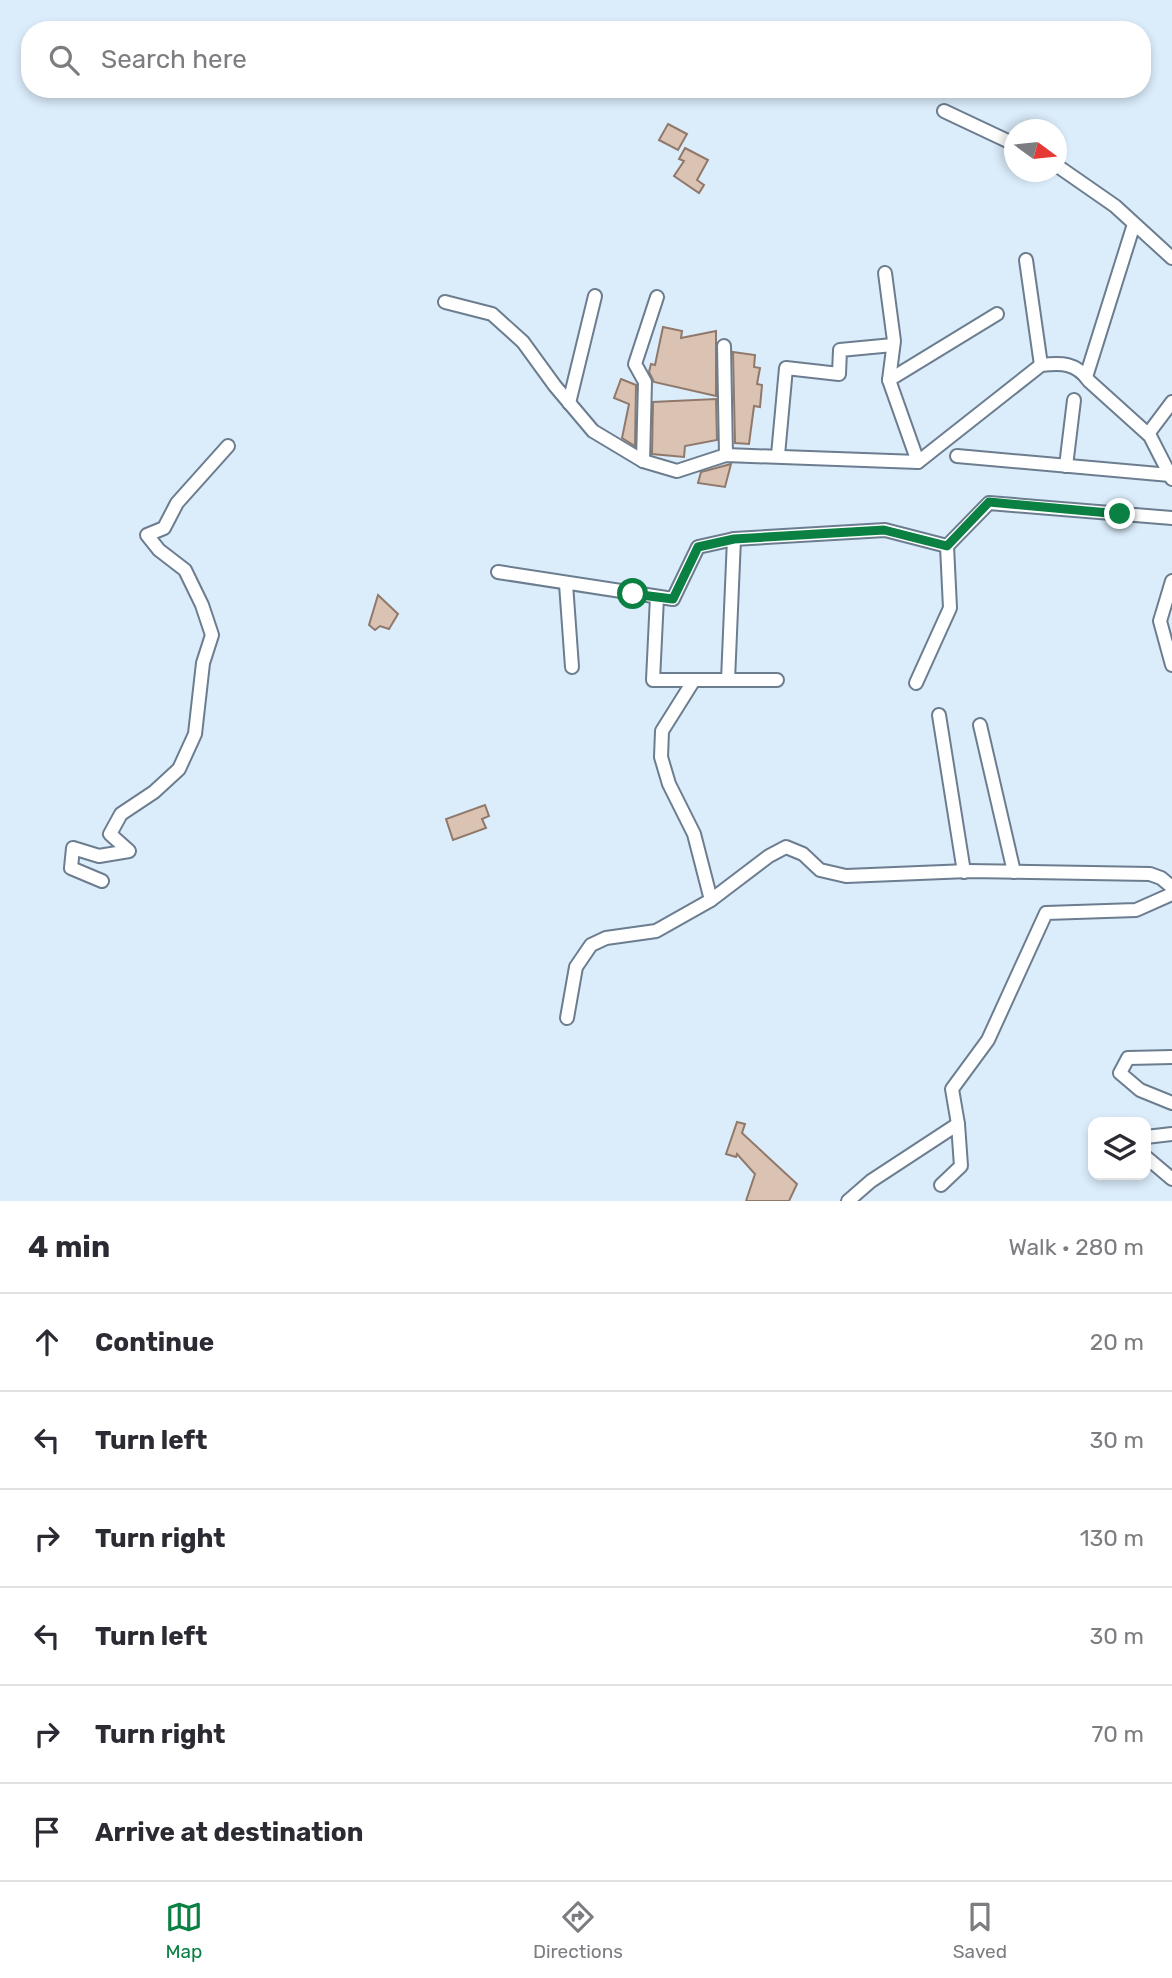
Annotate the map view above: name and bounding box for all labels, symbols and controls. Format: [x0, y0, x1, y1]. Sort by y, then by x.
search box [21, 21, 1151, 98]
icon: search [45, 41, 83, 79]
text: Search here [101, 44, 247, 75]
north arrow [1004, 119, 1067, 182]
route end [1104, 498, 1135, 529]
route start [617, 578, 648, 609]
map controls [1088, 1117, 1151, 1180]
button: layers [1088, 1117, 1151, 1180]
text: 4 min [28, 1229, 110, 1265]
text: Walk · 280 m [1008, 1233, 1144, 1261]
icon: ahead [28, 1323, 66, 1361]
text: Continue [95, 1327, 214, 1358]
text: 20 m [1090, 1328, 1144, 1356]
icon: left [28, 1421, 66, 1459]
text: Turn left [95, 1425, 207, 1456]
text: 30 m [1089, 1426, 1144, 1454]
icon: right [28, 1519, 66, 1557]
text: Turn right [95, 1523, 225, 1554]
text: 130 m [1080, 1524, 1144, 1552]
icon: left [28, 1617, 66, 1655]
text: Turn left [95, 1621, 207, 1652]
text: 30 m [1089, 1622, 1144, 1650]
icon: right [28, 1715, 66, 1753]
text: Turn right [95, 1719, 225, 1750]
text: 70 m [1092, 1720, 1144, 1748]
icon: arrive [28, 1813, 66, 1851]
text: Arrive at destination [95, 1817, 363, 1848]
tab: Map [165, 1898, 203, 1963]
tab: Directions [533, 1898, 623, 1963]
tab: Saved [953, 1898, 1007, 1963]

